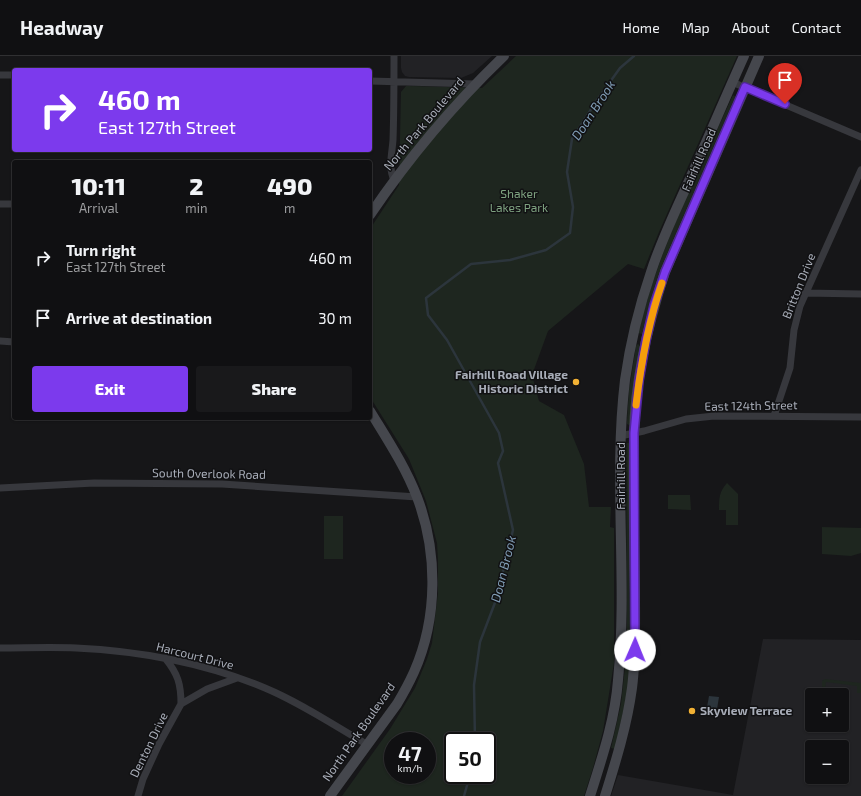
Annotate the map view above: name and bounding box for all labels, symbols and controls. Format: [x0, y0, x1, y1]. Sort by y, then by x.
text: Headway [20, 16, 104, 39]
text: Home [623, 19, 660, 36]
text: Map [682, 19, 710, 36]
text: About [732, 19, 770, 36]
text: Contact [792, 19, 841, 36]
pin [768, 63, 802, 104]
icon: arrive [774, 69, 796, 91]
street label: North Park Boulevard [380, 74, 466, 173]
water label: Doan Brook [568, 77, 618, 143]
text: 460 m [98, 82, 181, 116]
icon: right [32, 84, 84, 136]
text: East 127th Street [98, 116, 236, 138]
street label: Fairhill Road [678, 126, 718, 193]
text: 10:11 [71, 171, 126, 200]
text: 2 [189, 171, 204, 200]
text: 490 [267, 171, 312, 200]
park label: Shaker Lakes Park [490, 186, 548, 214]
text: Arrival [79, 200, 118, 216]
text: min [185, 200, 208, 216]
text: m [284, 200, 295, 216]
text: Turn right [66, 241, 136, 259]
icon: right [32, 247, 54, 269]
text: 460 m [309, 249, 352, 267]
street label: Britton Drive [779, 251, 818, 320]
text: East 127th Street [66, 259, 166, 275]
icon: arrive [32, 307, 54, 329]
text: Arrive at destination [66, 309, 212, 327]
text: 30 m [318, 309, 352, 327]
button: Exit [32, 366, 188, 412]
button: Share [196, 366, 352, 412]
place label: Fairhill Road Village Historic District [455, 367, 568, 395]
marker: Fairhill Road Village Historic District [571, 377, 581, 387]
street label: East 124th Street [704, 397, 798, 413]
street label: Fairhill Road [613, 442, 627, 510]
street label: South Overlook Road [152, 465, 266, 481]
water label: Doan Brook [487, 534, 519, 604]
position arrow [614, 629, 656, 671]
street label: Harcourt Drive [155, 639, 235, 671]
street label: North Park Boulevard [319, 680, 397, 783]
map controls [805, 688, 849, 784]
button: + [805, 688, 849, 732]
place label: Skyview Terrace [700, 703, 793, 718]
marker: Skyview Terrace [687, 706, 697, 716]
street label: Denton Drive [126, 710, 170, 780]
speed limit sign: 50 [444, 732, 496, 784]
button: − [805, 740, 849, 784]
text: 47 [398, 741, 422, 765]
text: km/h [398, 762, 422, 774]

